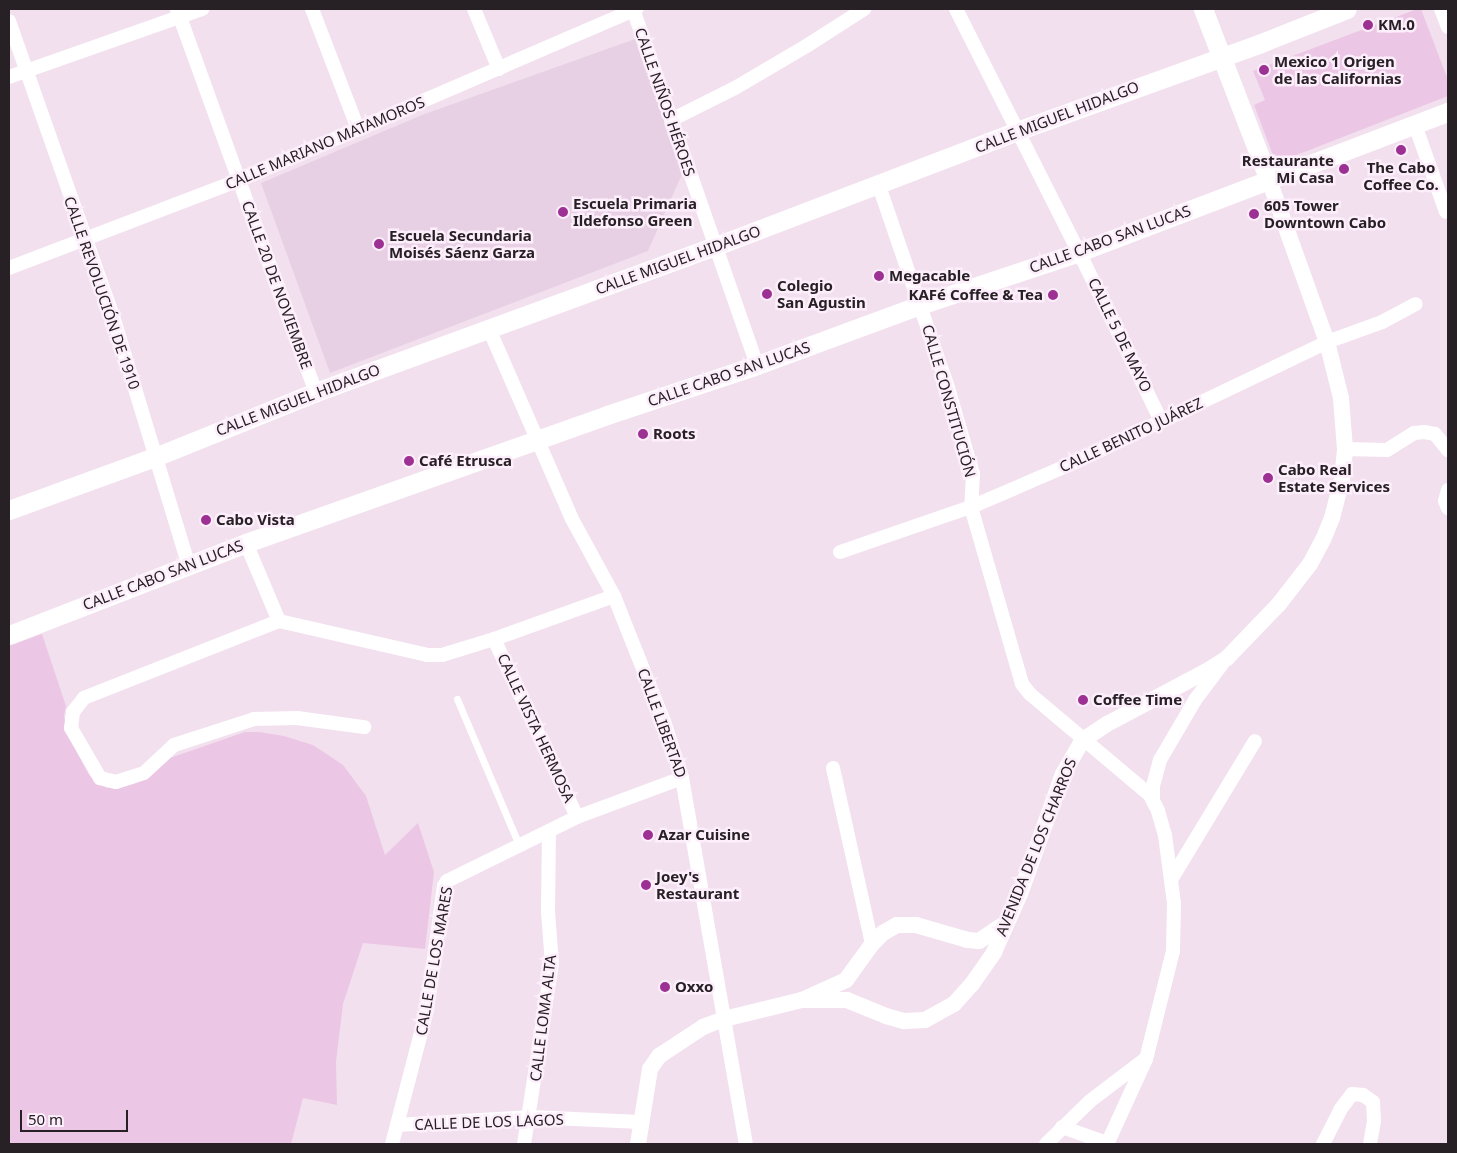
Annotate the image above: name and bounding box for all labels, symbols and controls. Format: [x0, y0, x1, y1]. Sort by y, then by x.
place label: KM.0 [1378, 16, 1415, 34]
marker: KM.0 [1362, 19, 1374, 31]
street label: CALLE NIÑOS HÉROES [631, 25, 699, 179]
place label: Mexico 1 Origen de las Californias [1274, 52, 1401, 87]
marker: Mexico 1 Origen de las Californias [1258, 64, 1270, 76]
street label: CALLE MIGUEL HIDALGO [972, 77, 1142, 157]
street label: CALLE MARIANO MATAMOROS [223, 93, 427, 193]
marker: The Cabo Coffee Co. [1395, 144, 1407, 156]
place label: Restaurante Mi Casa [1242, 151, 1334, 186]
place label: The Cabo Coffee Co. [1363, 158, 1439, 193]
marker: Restaurante Mi Casa [1338, 163, 1350, 175]
street label: CALLE REVOLUCIÓN DE 1910 [60, 194, 144, 392]
place label: Escuela Primaria Ildefonso Green [573, 194, 697, 229]
place label: 605 Tower Downtown Cabo [1264, 196, 1386, 231]
street label: CALLE 20 DE NOVIEMBRE [238, 198, 316, 372]
street label: CALLE CABO SAN LUCAS [1027, 201, 1193, 277]
marker: Escuela Primaria Ildefonso Green [557, 206, 569, 218]
marker: 605 Tower Downtown Cabo [1248, 208, 1260, 220]
street label: CALLE MIGUEL HIDALGO [593, 222, 763, 298]
place label: Escuela Secundaria Moisés Sáenz Garza [389, 226, 535, 261]
marker: Escuela Secundaria Moisés Sáenz Garza [373, 238, 385, 250]
place label: Megacable [889, 267, 970, 285]
marker: Megacable [873, 270, 885, 282]
street label: CALLE 5 DE MAYO [1085, 275, 1155, 395]
place label: Colegio San Agustin [777, 276, 866, 311]
place label: KAFé Coffee & Tea [908, 286, 1043, 304]
marker: Colegio San Agustin [761, 288, 773, 300]
marker: KAFé Coffee & Tea [1047, 289, 1059, 301]
street label: CALLE CONSTITUCIÓN [919, 323, 979, 479]
street label: CALLE CABO SAN LUCAS [645, 338, 813, 410]
street label: CALLE MIGUEL HIDALGO [213, 360, 383, 440]
street label: CALLE BENITO JUÁREZ [1057, 394, 1205, 476]
place label: Roots [653, 425, 696, 443]
marker: Roots [637, 428, 649, 440]
place label: Café Etrusca [419, 452, 512, 470]
marker: Café Etrusca [403, 455, 415, 467]
place label: Cabo Real Estate Services [1278, 460, 1390, 495]
marker: Cabo Real Estate Services [1262, 472, 1274, 484]
place label: Cabo Vista [216, 511, 295, 529]
marker: Cabo Vista [200, 514, 212, 526]
street label: CALLE CABO SAN LUCAS [80, 536, 246, 614]
street label: CALLE VISTA HERMOSA [494, 651, 578, 805]
street label: CALLE LIBERTAD [634, 666, 690, 780]
place label: Coffee Time [1093, 691, 1182, 709]
marker: Coffee Time [1077, 694, 1089, 706]
street label: AVENIDA DE LOS CHARROS [992, 755, 1080, 939]
place label: Azar Cuisine [658, 826, 750, 844]
marker: Azar Cuisine [642, 829, 654, 841]
place label: Joey's Restaurant [656, 867, 739, 902]
marker: Joey's Restaurant [640, 879, 652, 891]
street label: CALLE DE LOS MARES [412, 885, 456, 1037]
street label: CALLE LOMA ALTA [526, 954, 560, 1082]
place label: Oxxo [675, 978, 713, 996]
marker: Oxxo [659, 981, 671, 993]
scale bar [22, 1100, 130, 1132]
text: 50 m [28, 1109, 63, 1129]
street label: CALLE DE LOS LAGOS [414, 1110, 564, 1134]

